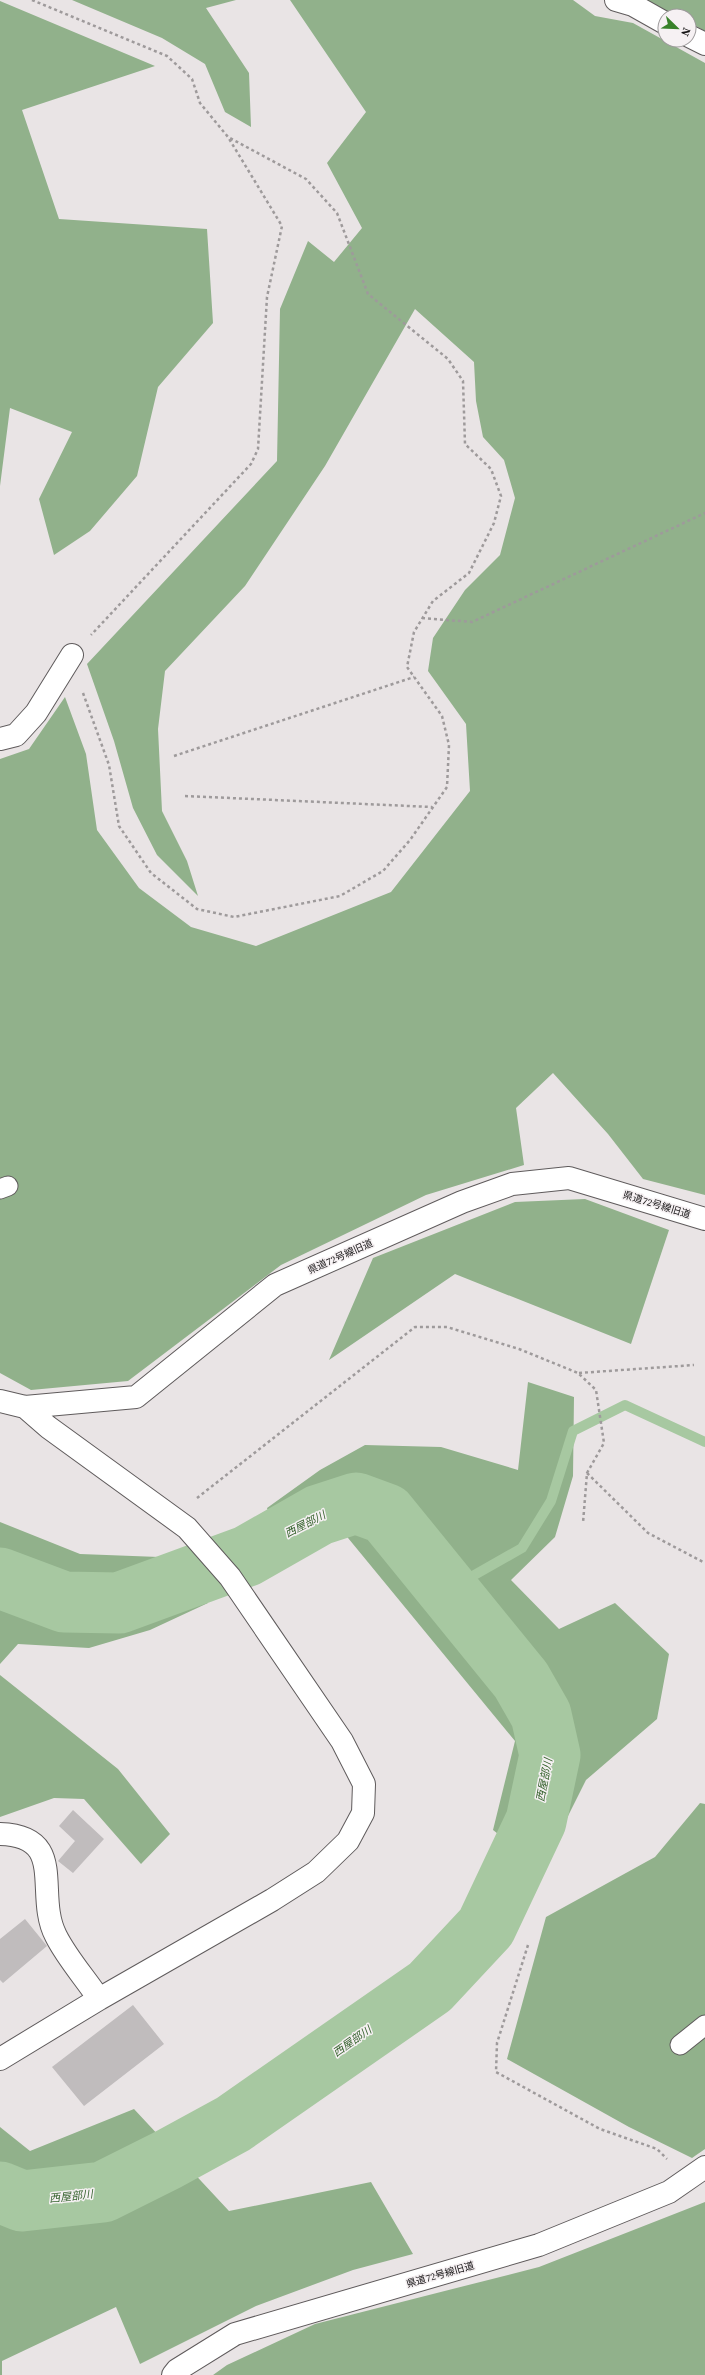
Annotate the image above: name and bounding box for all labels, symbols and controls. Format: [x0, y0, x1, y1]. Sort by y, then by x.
north arrow [657, 8, 697, 48]
text: N [677, 25, 694, 38]
street label: 県道72号線旧道 [621, 1188, 692, 1221]
street label: 県道72号線旧道 [306, 1236, 375, 1277]
water label: 西屋部川 [282, 1507, 329, 1541]
water label: 西屋部川 [533, 1756, 556, 1803]
water label: 西屋部川 [330, 2022, 375, 2060]
water label: 西屋部川 [48, 2187, 95, 2206]
street label: 県道72号線旧道 [405, 2259, 476, 2290]

